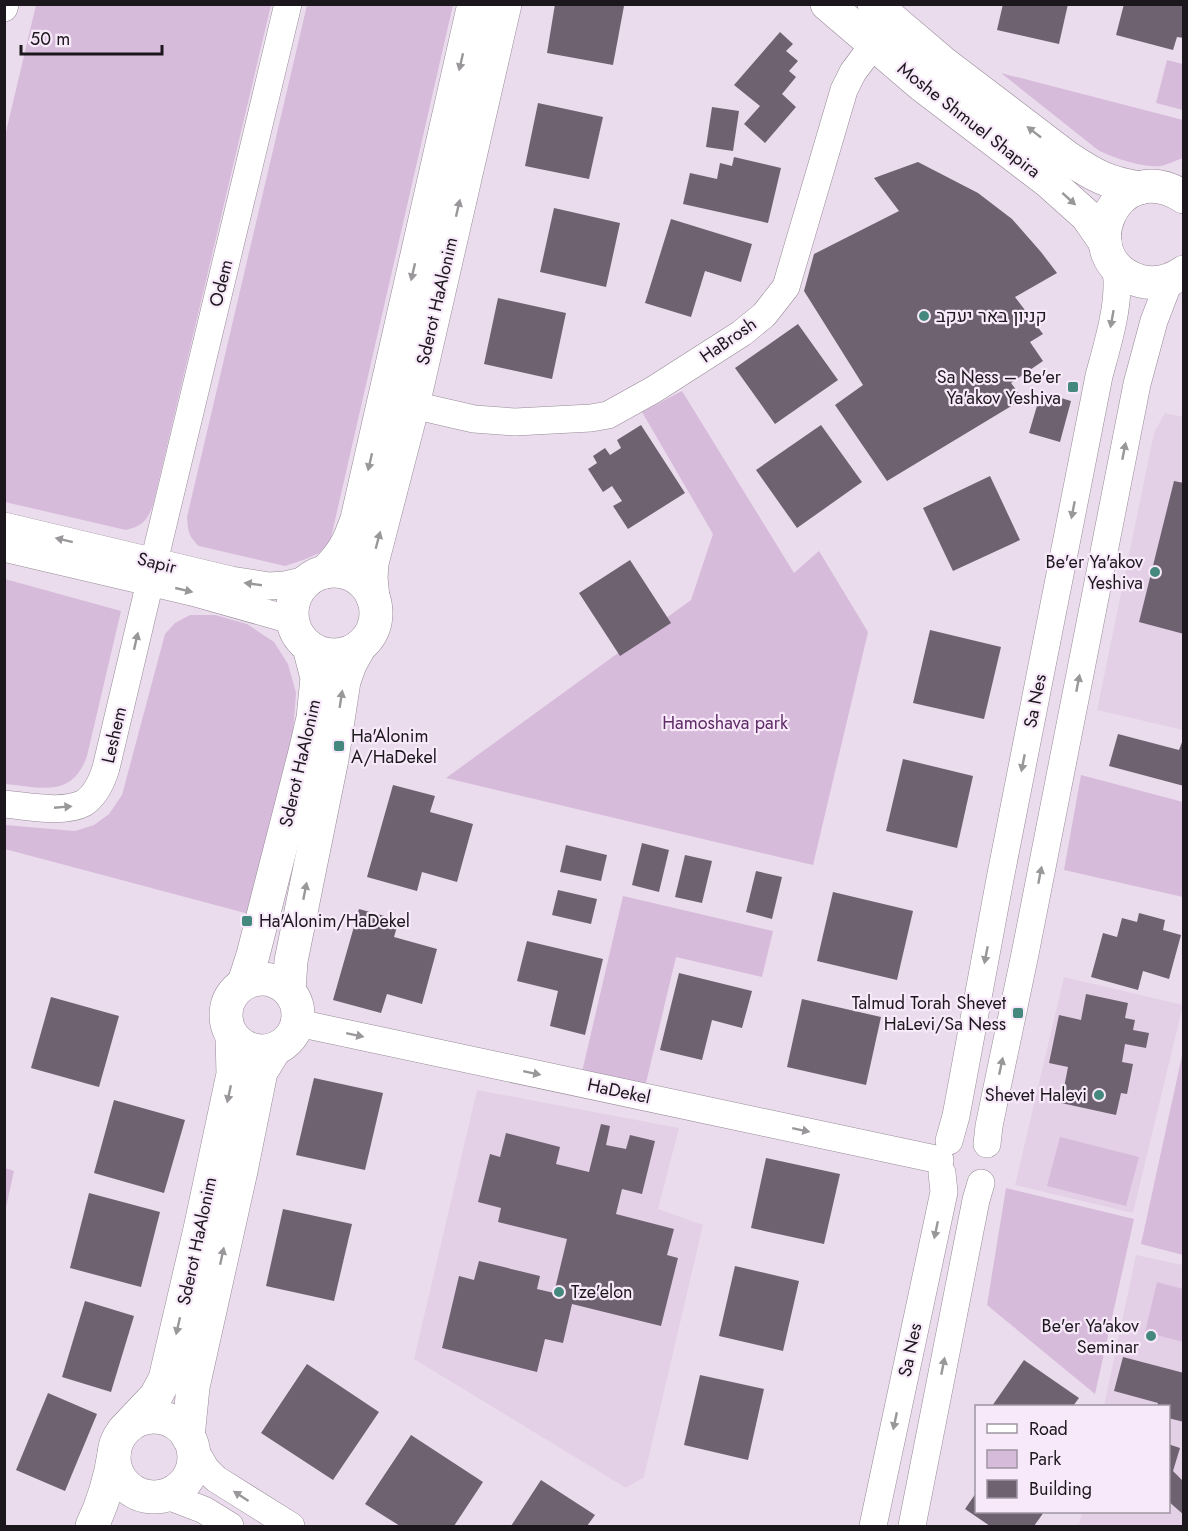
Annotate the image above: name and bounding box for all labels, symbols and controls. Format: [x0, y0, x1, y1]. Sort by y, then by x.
scale bar [21, 18, 162, 56]
text: 50 m [30, 26, 70, 52]
one-way arrow [456, 52, 466, 71]
street label: Moshe Shmuel Shapira [892, 56, 1046, 184]
one-way arrow [1027, 126, 1042, 138]
one-way arrow [1061, 192, 1076, 206]
one-way arrow [454, 199, 464, 217]
street label: Sderot HaAlonim [410, 235, 464, 367]
street label: Odem [203, 257, 239, 309]
one-way arrow [408, 263, 417, 282]
place label: קניון באר יעקב [936, 303, 1047, 329]
marker: קניון באר יעקב [917, 309, 931, 323]
one-way arrow [1108, 310, 1117, 329]
street label: HaBrosh [694, 311, 762, 369]
place label: Sa Ness – Be'er Ya'akov Yeshiva [937, 364, 1062, 411]
marker: Sa Ness – Be'er Ya'akov Yeshiva [1066, 380, 1080, 394]
one-way arrow [1120, 441, 1129, 460]
one-way arrow [364, 453, 374, 471]
one-way arrow [1068, 501, 1077, 520]
one-way arrow [374, 531, 384, 550]
one-way arrow [54, 535, 73, 544]
street label: Sapir [135, 546, 180, 581]
place label: Be'er Ya'akov Yeshiva [1046, 549, 1143, 596]
marker: Be'er Ya'akov Yeshiva [1148, 565, 1162, 579]
one-way arrow [244, 579, 263, 588]
one-way arrow [175, 586, 193, 596]
one-way arrow [132, 631, 141, 650]
street label: Sa Nes [1017, 672, 1053, 730]
one-way arrow [1074, 674, 1083, 693]
one-way arrow [337, 690, 346, 709]
street label: Sderot HaAlonim [273, 697, 327, 829]
street label: Leshem [95, 704, 133, 766]
park label: Hamoshava park [662, 710, 788, 736]
place label: Ha'Alonim A/HaDekel [351, 723, 437, 770]
marker: Ha'Alonim A/HaDekel [332, 739, 346, 753]
one-way arrow [1018, 754, 1027, 773]
one-way arrow [53, 802, 72, 812]
one-way arrow [1036, 865, 1045, 884]
one-way arrow [301, 881, 310, 900]
place label: Ha'Alonim/HaDekel [259, 908, 410, 934]
marker: Ha'Alonim/HaDekel [240, 914, 254, 928]
one-way arrow [981, 945, 990, 964]
place label: Talmud Torah Shevet HaLevi/Sa Ness [852, 990, 1007, 1037]
marker: Talmud Torah Shevet HaLevi/Sa Ness [1011, 1006, 1025, 1020]
one-way arrow [346, 1031, 365, 1040]
one-way arrow [997, 1056, 1006, 1075]
one-way arrow [523, 1069, 542, 1078]
street label: HaDekel [585, 1072, 653, 1110]
place label: Shevet Halevi [985, 1082, 1087, 1108]
one-way arrow [224, 1085, 233, 1104]
marker: Shevet Halevi [1092, 1088, 1106, 1102]
one-way arrow [792, 1126, 811, 1135]
street label: Sderot HaAlonim [171, 1175, 223, 1307]
one-way arrow [931, 1221, 940, 1240]
one-way arrow [218, 1246, 227, 1265]
place label: Tze'elon [571, 1279, 633, 1305]
marker: Tze'elon [552, 1285, 566, 1299]
place label: Be'er Ya'akov Seminar [1042, 1313, 1140, 1360]
one-way arrow [173, 1317, 183, 1335]
street label: Sa Nes [892, 1321, 928, 1379]
marker: Be'er Ya'akov Seminar [1144, 1329, 1158, 1343]
one-way arrow [939, 1356, 948, 1375]
legend [975, 1405, 1170, 1513]
one-way arrow [889, 1411, 899, 1430]
text: Road [1029, 1416, 1068, 1442]
text: Park [1029, 1446, 1061, 1472]
text: Building [1029, 1476, 1092, 1502]
one-way arrow [233, 1490, 249, 1501]

